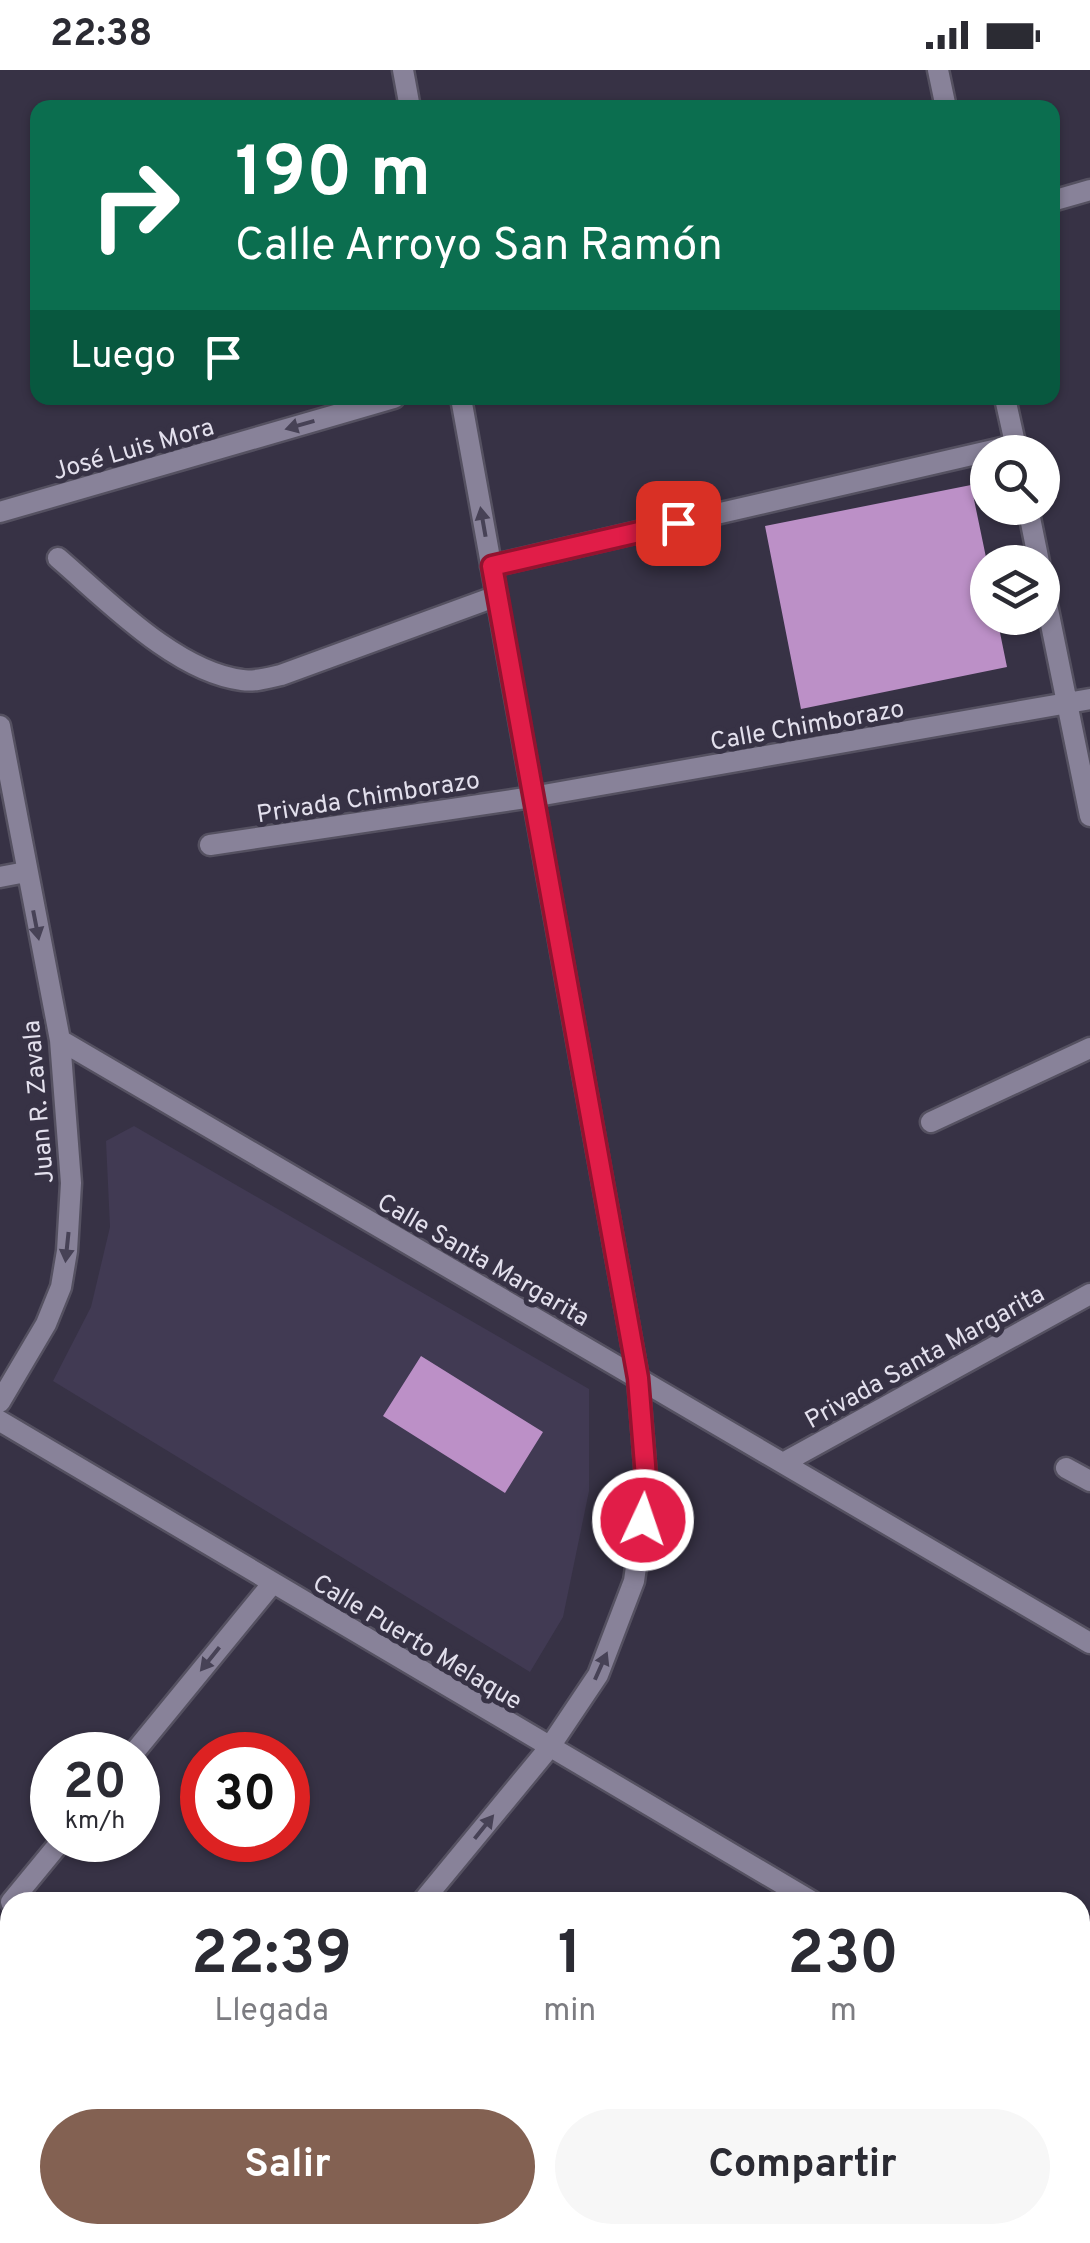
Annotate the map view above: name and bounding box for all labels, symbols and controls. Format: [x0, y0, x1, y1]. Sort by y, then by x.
text: 22:38 [50, 11, 152, 60]
text: 190 m [235, 132, 431, 221]
icon: right [70, 140, 200, 270]
text: Calle Arroyo San Ramón [235, 219, 723, 276]
icon: arrive [196, 330, 251, 385]
text: Luego [70, 333, 176, 382]
street label: José Luis Mora [49, 413, 218, 489]
one-way arrow [285, 418, 315, 433]
map controls [970, 435, 1060, 635]
button: search [970, 435, 1060, 525]
pin [636, 481, 721, 566]
icon: arrive [651, 496, 706, 551]
one-way arrow [475, 506, 491, 537]
button: layers [970, 545, 1060, 635]
street label: Calle Chimborazo [708, 694, 907, 760]
street label: Privada Chimborazo [255, 766, 482, 832]
one-way arrow [29, 910, 45, 941]
street label: Juan R. Zavala [17, 1019, 63, 1185]
street label: Calle Santa Margarita [371, 1188, 594, 1335]
one-way arrow [58, 1231, 74, 1263]
street label: Privada Santa Margarita [800, 1279, 1051, 1438]
position arrow [591, 1468, 695, 1572]
street label: Calle Puerto Melaque [306, 1568, 527, 1719]
one-way arrow [200, 1647, 222, 1672]
one-way arrow [593, 1651, 609, 1680]
speed limit sign: 30 [180, 1732, 310, 1862]
text: 20 [63, 1753, 127, 1816]
text: km/h [65, 1806, 125, 1838]
one-way arrow [473, 1815, 494, 1840]
text: 22:39 [191, 1919, 352, 1995]
text: 1 [558, 1919, 582, 1995]
text: 230 [788, 1919, 899, 1995]
text: Llegada [214, 1992, 329, 2032]
text: min [543, 1992, 596, 2032]
text: m [830, 1992, 857, 2032]
button: Salir [40, 2109, 535, 2224]
button: Compartir [555, 2109, 1050, 2224]

